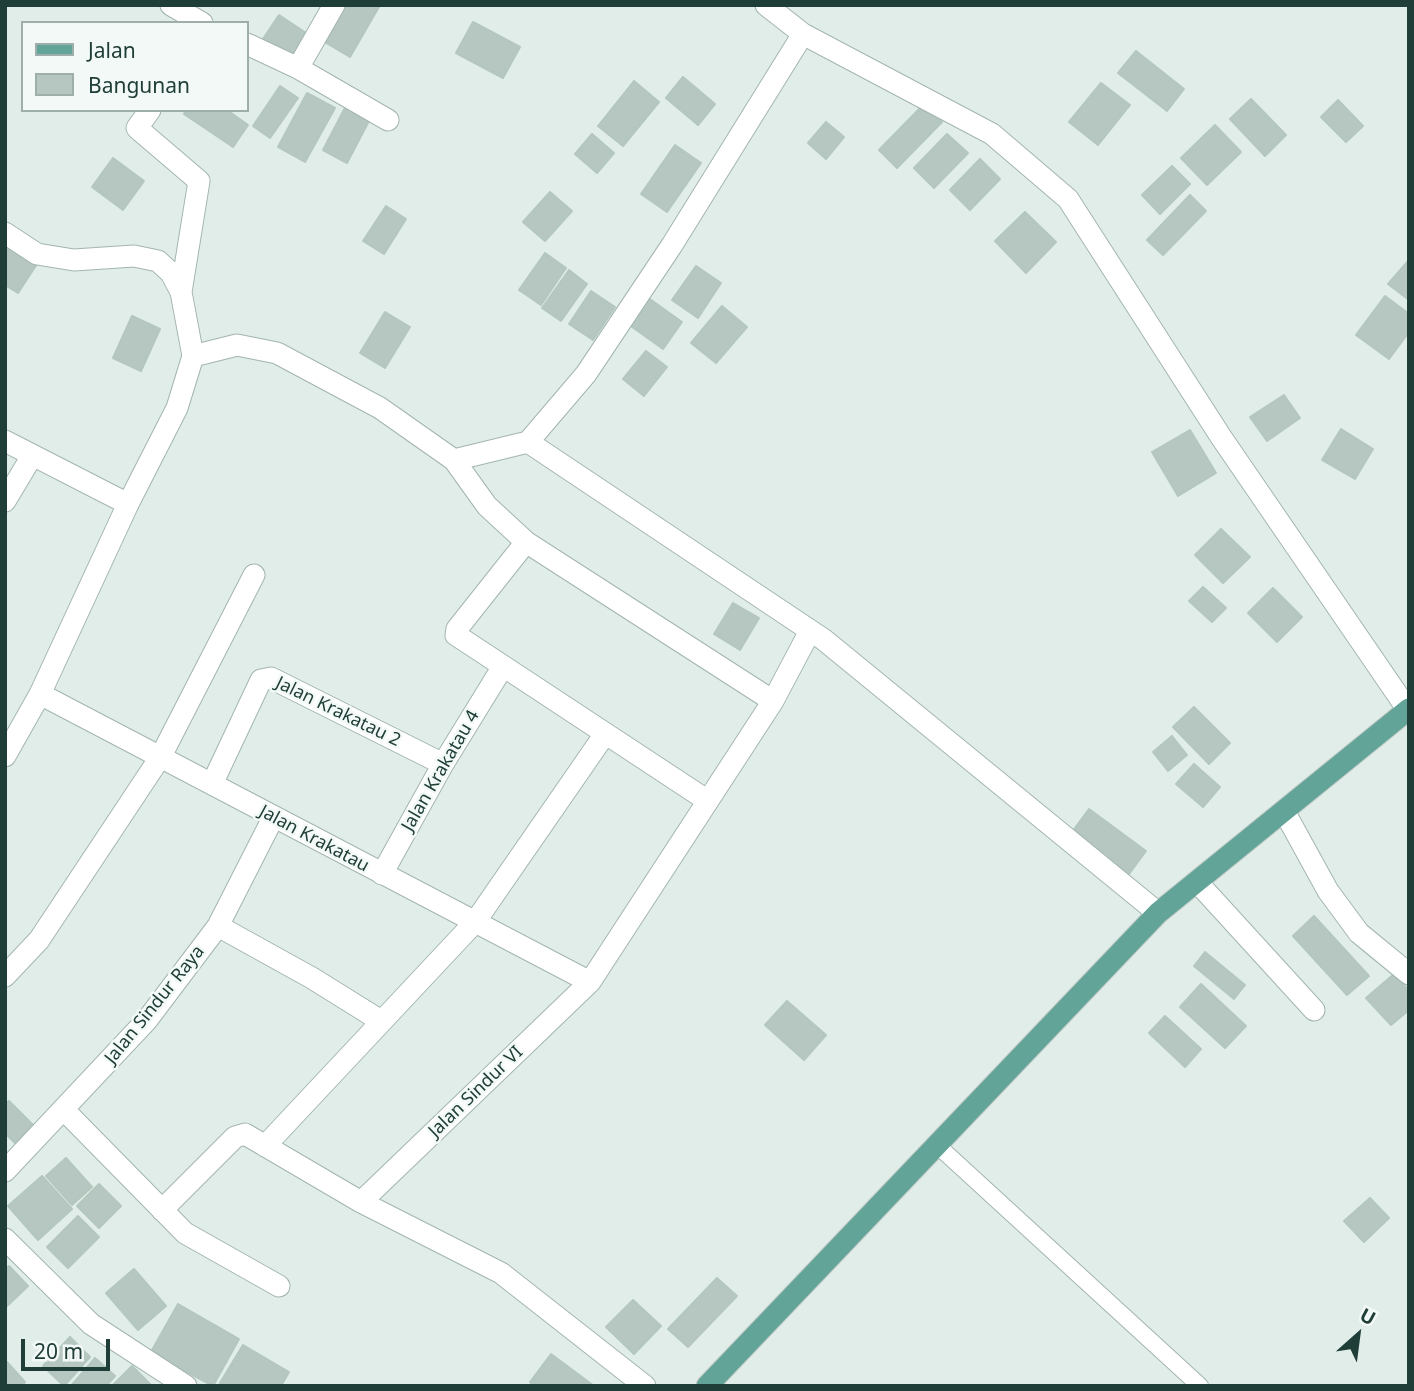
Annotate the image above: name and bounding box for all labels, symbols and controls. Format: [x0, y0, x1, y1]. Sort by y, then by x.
legend [21, 21, 248, 112]
text: Jalan [88, 36, 136, 64]
text: Bangunan [88, 71, 190, 99]
street label: Jalan Krakatau 2 [272, 672, 404, 752]
street label: Jalan Krakatau 4 [398, 707, 484, 835]
street label: Jalan Krakatau [255, 801, 373, 877]
street label: Jalan Sindur Raya [101, 941, 209, 1069]
street label: Jalan Sindur VI [424, 1042, 528, 1142]
north arrow [1323, 1300, 1393, 1370]
text: U [1355, 1302, 1380, 1331]
scale bar [24, 1324, 114, 1368]
text: 20 m [34, 1337, 83, 1365]

